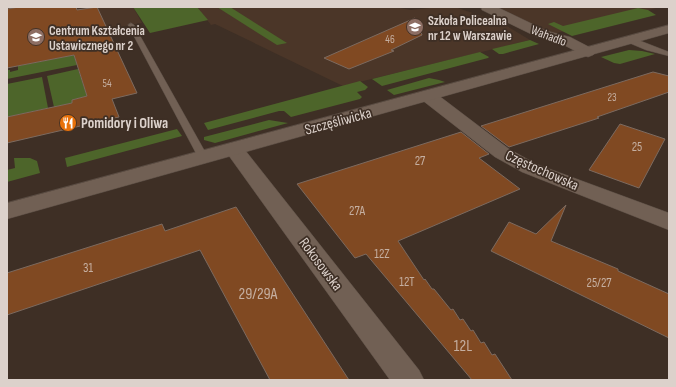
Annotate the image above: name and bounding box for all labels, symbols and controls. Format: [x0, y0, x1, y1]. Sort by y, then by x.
place label: Szkoła Policealna nr 12 w Warszawie [428, 13, 512, 44]
school or university icon: Szkoła Policealna nr 12 w Warszawie [405, 17, 425, 37]
street label: Wahadło [529, 22, 569, 50]
place label: Centrum Kształcenia Ustawicznego nr 2 [49, 23, 145, 54]
school or university icon: Centrum Kształcenia Ustawicznego nr 2 [26, 27, 46, 47]
house number: 46 [385, 33, 395, 46]
house number: 54 [102, 77, 112, 90]
house number: 23 [607, 91, 617, 104]
street label: Szczęśliwicka [303, 103, 374, 140]
restaurant icon: Pomidory i Oliwa [58, 113, 78, 133]
place label: Pomidory i Oliwa [81, 114, 168, 133]
house number: 25 [632, 139, 642, 155]
street label: Częstochowska [502, 146, 582, 195]
house number: 27 [415, 153, 426, 169]
house number: 27A [349, 203, 365, 219]
street label: Rokosowska [294, 234, 347, 295]
house number: 12Z [374, 246, 390, 262]
house number: 31 [83, 260, 93, 276]
house number: 12T [399, 274, 415, 290]
house number: 25/27 [587, 275, 612, 291]
house number: 29/29A [239, 285, 278, 304]
house number: 12L [454, 337, 472, 356]

